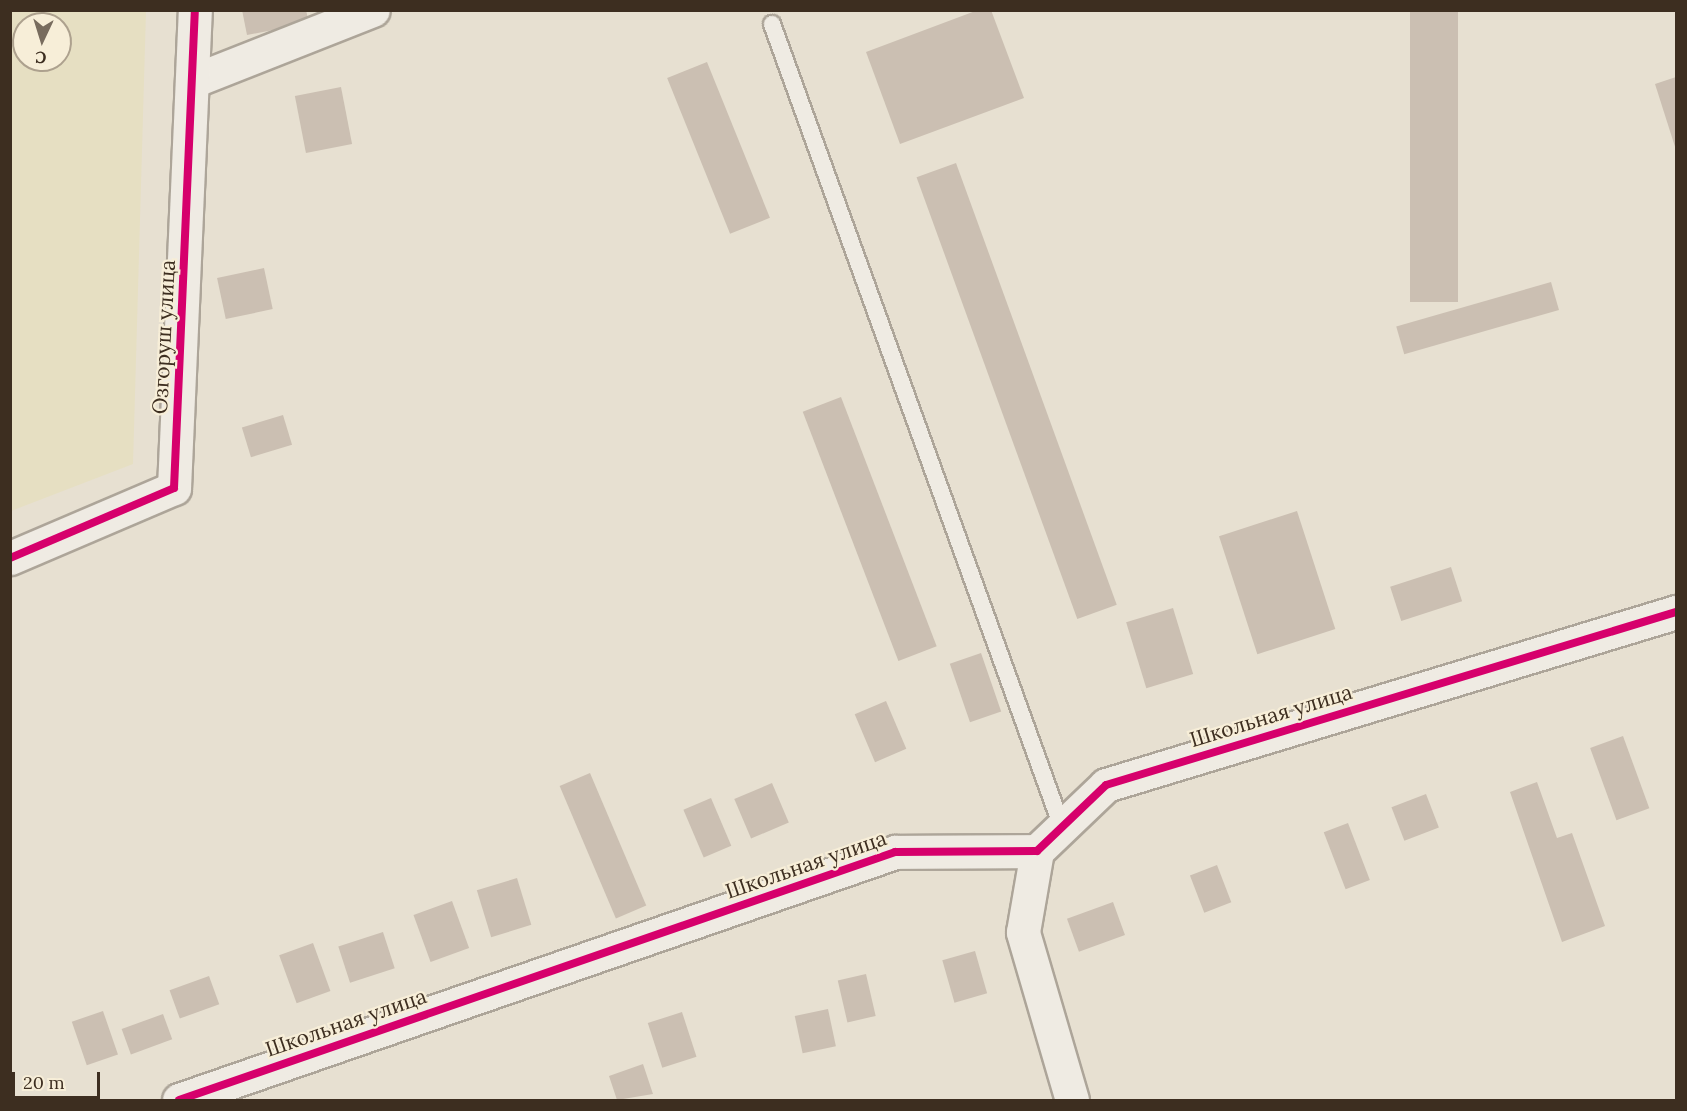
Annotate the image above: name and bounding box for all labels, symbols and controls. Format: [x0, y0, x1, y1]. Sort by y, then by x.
north arrow [12, 12, 72, 72]
text: С [35, 48, 47, 68]
street label: Озгоруш улица [147, 259, 181, 415]
street label: Школьная улица [1187, 679, 1355, 753]
street label: Школьная улица [722, 826, 890, 904]
street label: Школьная улица [262, 984, 430, 1062]
scale bar [15, 1060, 104, 1098]
text: 20 m [23, 1071, 65, 1094]

